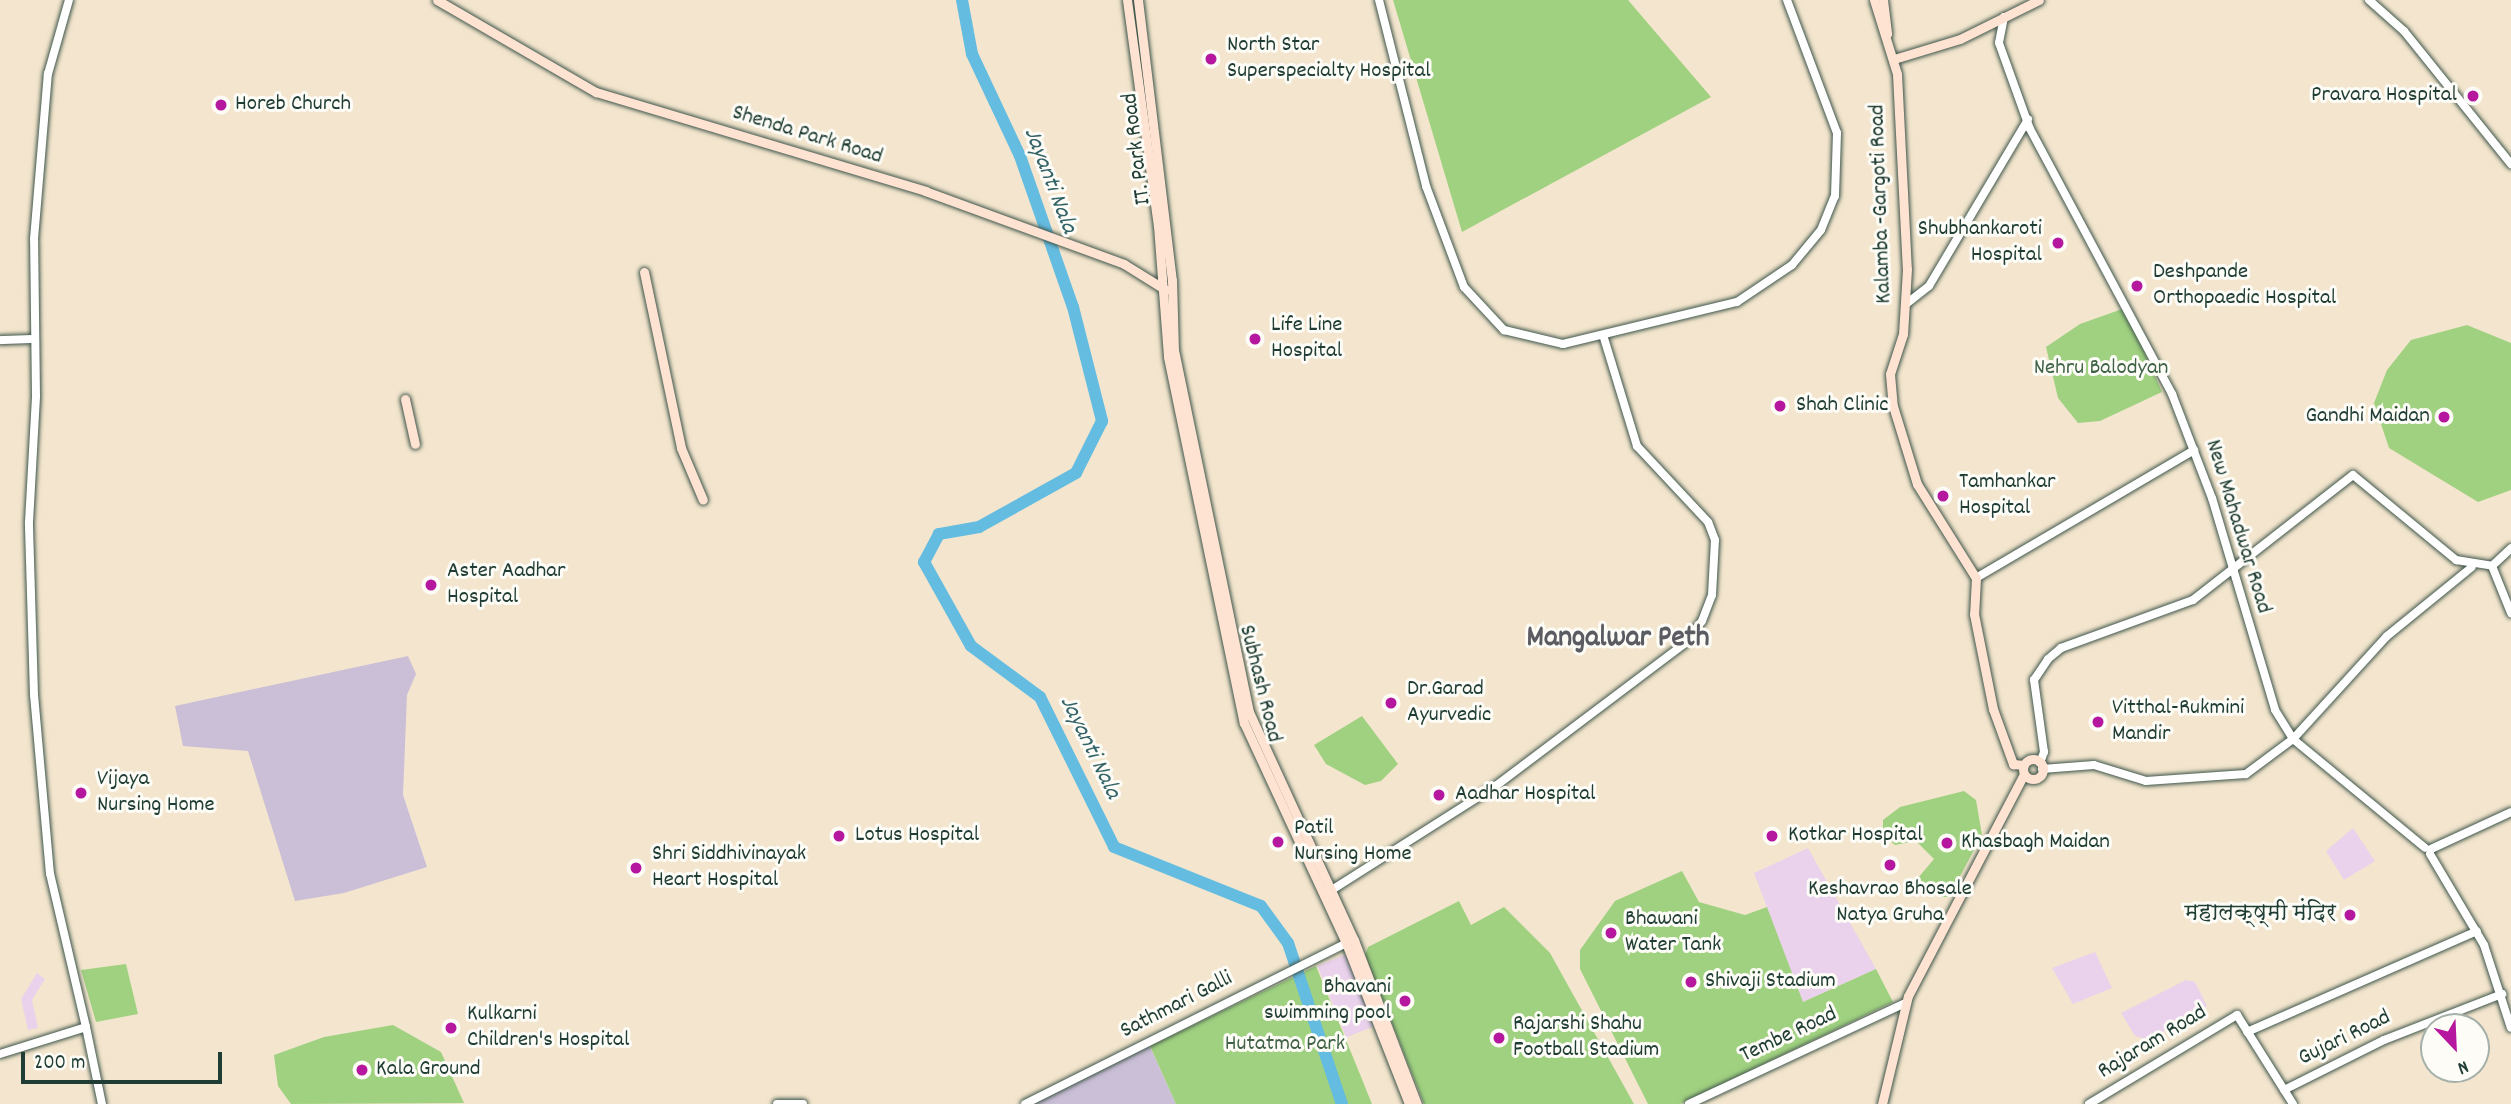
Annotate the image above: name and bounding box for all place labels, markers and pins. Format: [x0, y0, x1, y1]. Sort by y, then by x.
place label: North Star Superspecialty Hospital [1227, 32, 1431, 86]
marker: North Star Superspecialty Hospital [1201, 49, 1221, 69]
place label: Pravara Hospital [2311, 82, 2457, 110]
marker: Pravara Hospital [2463, 86, 2483, 106]
place label: Horeb Church [235, 91, 351, 119]
marker: Horeb Church [213, 97, 229, 113]
place label: Shubhankaroti Hospital [1918, 216, 2042, 270]
marker: Shubhankaroti Hospital [2048, 233, 2068, 253]
place label: Deshpande Orthopaedic Hospital [2153, 259, 2336, 313]
marker: Deshpande Orthopaedic Hospital [2127, 276, 2147, 296]
place label: Life Line Hospital [1271, 312, 1342, 366]
marker: Life Line Hospital [1245, 329, 1265, 349]
place label: Shah Clinic [1796, 392, 1888, 420]
marker: Shah Clinic [1770, 396, 1790, 416]
place label: Gandhi Maidan [2306, 403, 2430, 431]
marker: Gandhi Maidan [2436, 409, 2452, 425]
place label: Tamhankar Hospital [1959, 469, 2055, 523]
marker: Tamhankar Hospital [1933, 486, 1953, 506]
place label: Aster Aadhar Hospital [447, 558, 566, 612]
marker: Aster Aadhar Hospital [421, 575, 441, 595]
place label: Dr.Garad Ayurvedic [1407, 676, 1491, 730]
marker: Dr.Garad Ayurvedic [1381, 693, 1401, 713]
place label: Vitthal-Rukmini Mandir [2112, 695, 2244, 749]
marker: Vitthal-Rukmini Mandir [2090, 714, 2106, 730]
place label: Vijaya Nursing Home [97, 766, 215, 820]
place label: Aadhar Hospital [1455, 781, 1596, 809]
marker: Vijaya Nursing Home [71, 783, 91, 803]
marker: Aadhar Hospital [1429, 785, 1449, 805]
place label: Patil Nursing Home [1294, 815, 1412, 869]
place label: Lotus Hospital [855, 822, 979, 850]
place label: Kotkar Hospital [1788, 822, 1923, 850]
marker: Lotus Hospital [829, 826, 849, 846]
marker: Kotkar Hospital [1762, 826, 1782, 846]
place label: Khasbagh Maidan [1961, 829, 2110, 857]
marker: Patil Nursing Home [1268, 832, 1288, 852]
marker: Khasbagh Maidan [1939, 835, 1955, 851]
place label: Shri Siddhivinayak Heart Hospital [652, 841, 806, 895]
marker: Keshavrao Bhosale Natya Gruha [1882, 857, 1898, 873]
marker: Shri Siddhivinayak Heart Hospital [626, 858, 646, 878]
place label: Keshavrao Bhosale Natya Gruha [1808, 876, 1972, 930]
place label: महालक्ष्मी मंदिर [2185, 901, 2336, 929]
place label: Bhawani Water Tank [1625, 906, 1721, 960]
marker: महालक्ष्मी मंदिर [2342, 907, 2358, 923]
marker: Bhawani Water Tank [1603, 925, 1619, 941]
place label: Shivaji Stadium [1705, 968, 1836, 996]
place label: Bhavani swimming pool [1264, 974, 1391, 1028]
marker: Shivaji Stadium [1683, 974, 1699, 990]
marker: Bhavani swimming pool [1397, 993, 1413, 1009]
place label: Kulkarni Children's Hospital [467, 1001, 629, 1055]
place label: Rajarshi Shahu Football Stadium [1513, 1011, 1659, 1065]
marker: Kulkarni Children's Hospital [441, 1018, 461, 1038]
marker: Rajarshi Shahu Football Stadium [1491, 1030, 1507, 1046]
place label: Kala Ground [376, 1056, 481, 1084]
marker: Kala Ground [354, 1062, 370, 1078]

